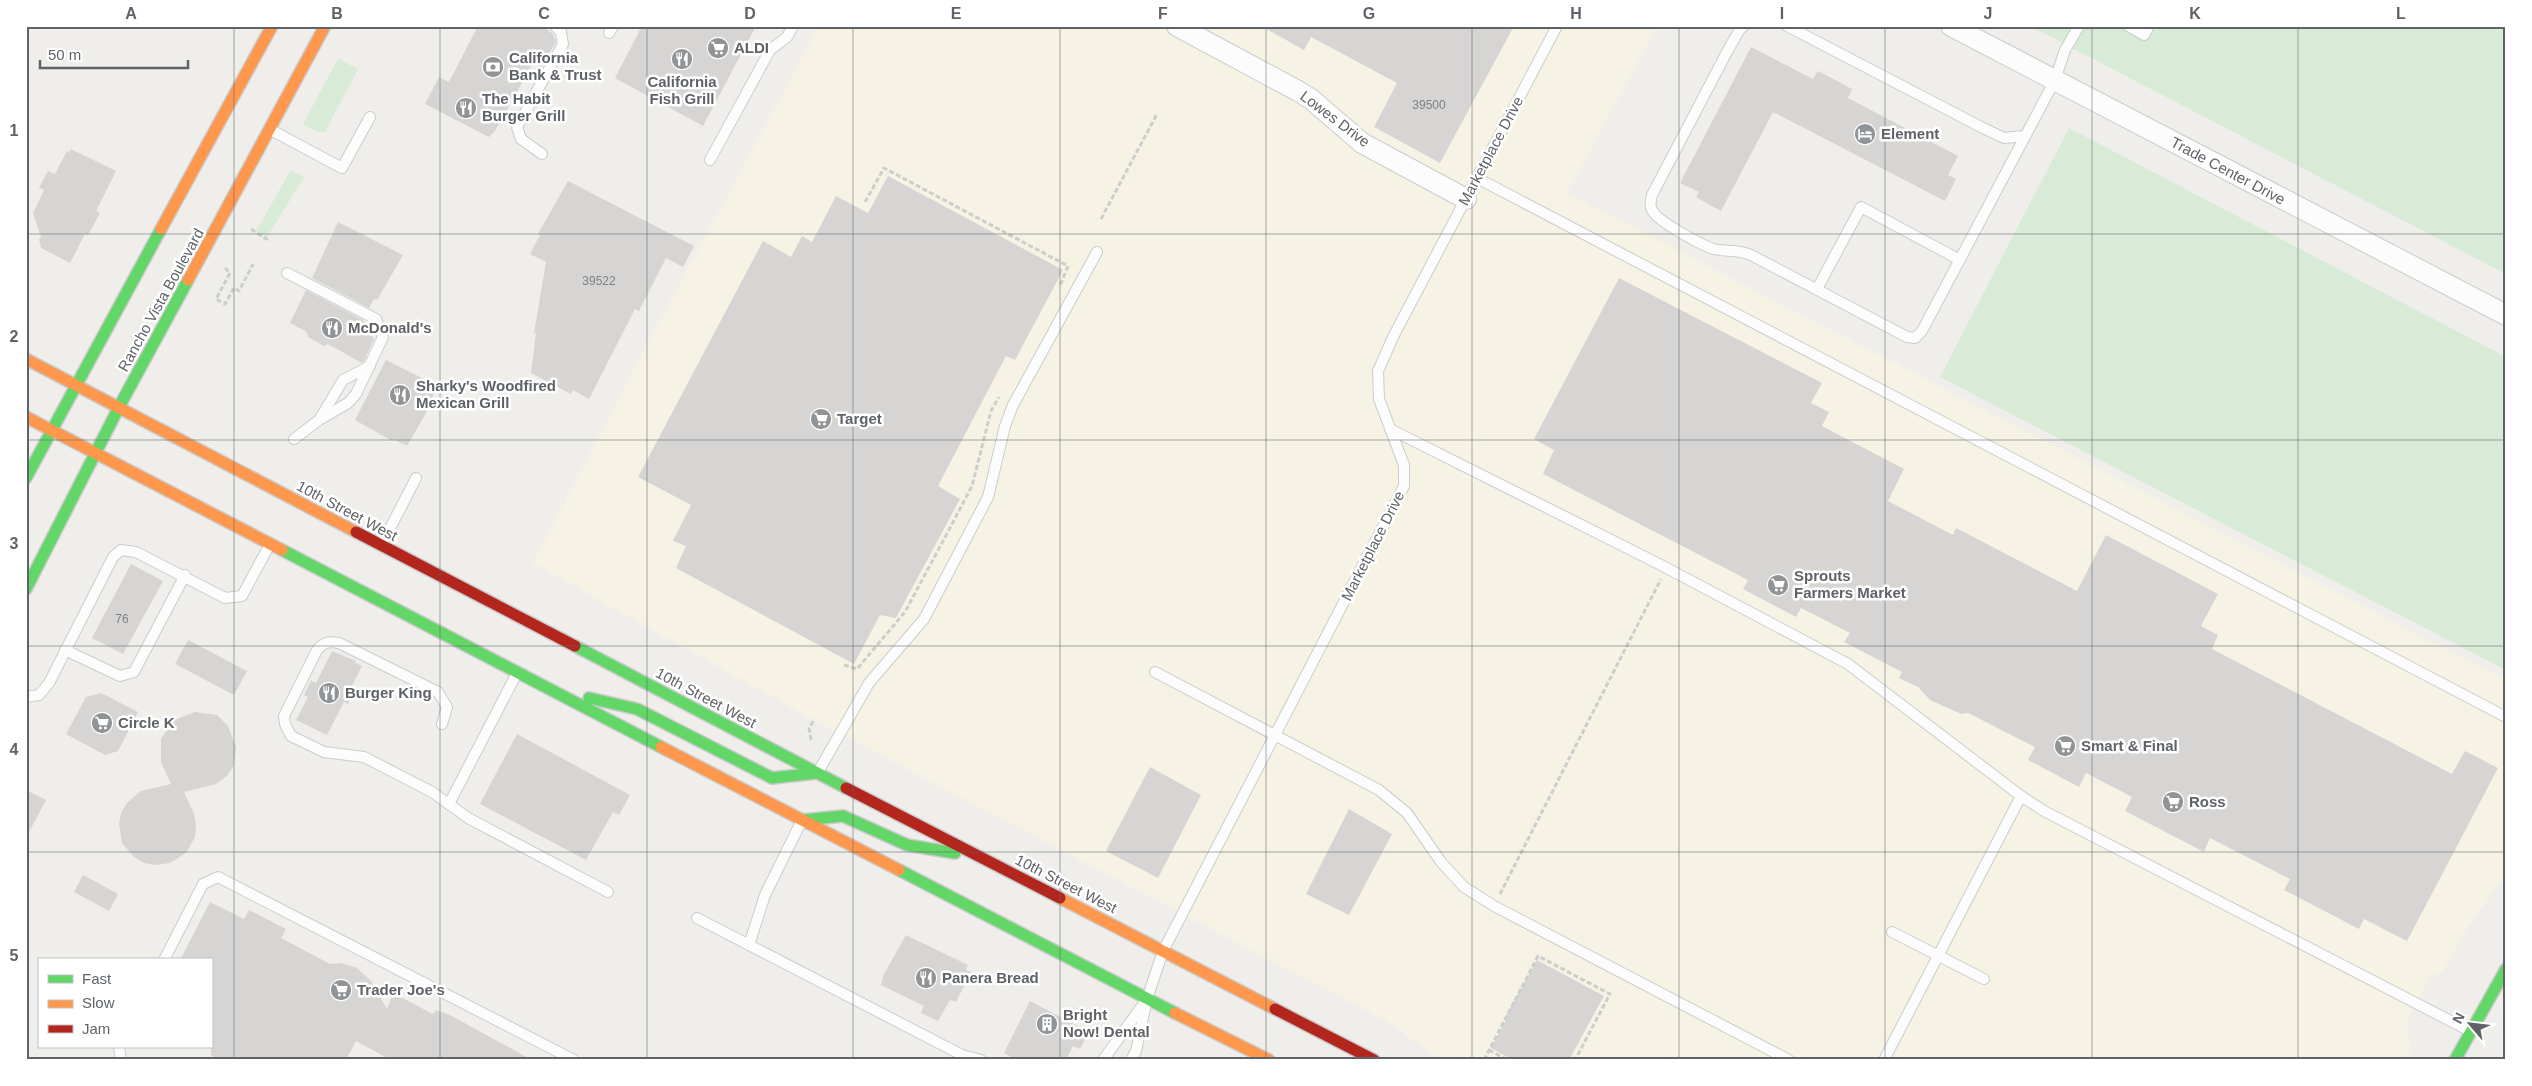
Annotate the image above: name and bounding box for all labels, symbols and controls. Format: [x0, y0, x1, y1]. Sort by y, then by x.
text: A [125, 5, 137, 22]
text: B [331, 5, 343, 22]
text: C [538, 5, 550, 22]
text: D [744, 5, 756, 22]
text: E [951, 5, 962, 22]
text: F [1158, 5, 1168, 22]
text: G [1363, 5, 1375, 22]
text: H [1570, 5, 1582, 22]
text: I [1780, 5, 1784, 22]
text: J [1984, 5, 1992, 22]
text: K [2189, 5, 2201, 22]
text: L [2396, 5, 2406, 22]
supermarket icon: ALDI [706, 36, 730, 60]
scale bar [40, 38, 188, 70]
place label: ALDI [734, 39, 769, 56]
text: 50 m [48, 46, 81, 63]
restaurant icon: California Fish Grill [670, 47, 694, 71]
place label: California Bank & Trust [509, 49, 602, 83]
bank icon: California Bank & Trust [481, 55, 505, 79]
place label: California Fish Grill [647, 73, 717, 107]
street label: Lowes Drive [1297, 87, 1373, 150]
place label: The Habit Burger Grill [482, 90, 565, 124]
street label: Marketplace Drive [1455, 93, 1526, 208]
restaurant icon: The Habit Burger Grill [454, 96, 478, 120]
house number: 39500 [1412, 98, 1446, 112]
text: 1 [10, 122, 19, 139]
hotel icon: Element [1853, 122, 1877, 146]
place label: Element [1881, 125, 1939, 142]
street label: Trade Center Drive [2168, 133, 2288, 208]
street label: Rancho Vista Boulevard [114, 225, 207, 374]
house number: 39522 [582, 274, 616, 288]
restaurant icon: McDonald's [320, 316, 344, 340]
place label: McDonald's [348, 319, 432, 336]
text: 2 [10, 328, 19, 345]
place label: Sharky's Woodfired Mexican Grill [416, 377, 556, 411]
restaurant icon: Sharky's Woodfired Mexican Grill [388, 383, 412, 407]
supermarket icon: Target [809, 407, 833, 431]
place label: Target [837, 410, 882, 427]
street label: 10th Street West [294, 477, 401, 545]
street label: Marketplace Drive [1338, 488, 1408, 603]
text: 3 [10, 535, 19, 552]
place label: Sprouts Farmers Market [1794, 567, 1906, 601]
supermarket icon: Sprouts Farmers Market [1766, 573, 1790, 597]
house number: 76 [115, 612, 129, 626]
street label: 10th Street West [653, 664, 760, 732]
restaurant icon: Burger King [317, 681, 341, 705]
place label: Burger King [345, 684, 432, 701]
supermarket icon: Circle K [90, 711, 114, 735]
place label: Circle K [118, 714, 175, 731]
supermarket icon: Smart & Final [2053, 734, 2077, 758]
place label: Smart & Final [2081, 737, 2178, 754]
text: 4 [10, 741, 19, 758]
supermarket icon: Ross [2161, 790, 2185, 814]
place label: Ross [2189, 793, 2226, 810]
street label: 10th Street West [1013, 851, 1120, 917]
text: 5 [10, 947, 19, 964]
legend [38, 958, 212, 1048]
restaurant icon: Panera Bread [914, 966, 938, 990]
place label: Panera Bread [942, 969, 1039, 986]
text: Fast [82, 970, 112, 987]
supermarket icon: Trader Joe's [329, 978, 353, 1002]
place label: Trader Joe's [357, 981, 445, 998]
text: Slow [82, 994, 115, 1011]
north arrow [2444, 998, 2494, 1048]
place label: Bright Now! Dental [1063, 1006, 1150, 1040]
text: N [2449, 1010, 2468, 1026]
building icon: Bright Now! Dental [1035, 1012, 1059, 1036]
text: Jam [82, 1020, 110, 1037]

